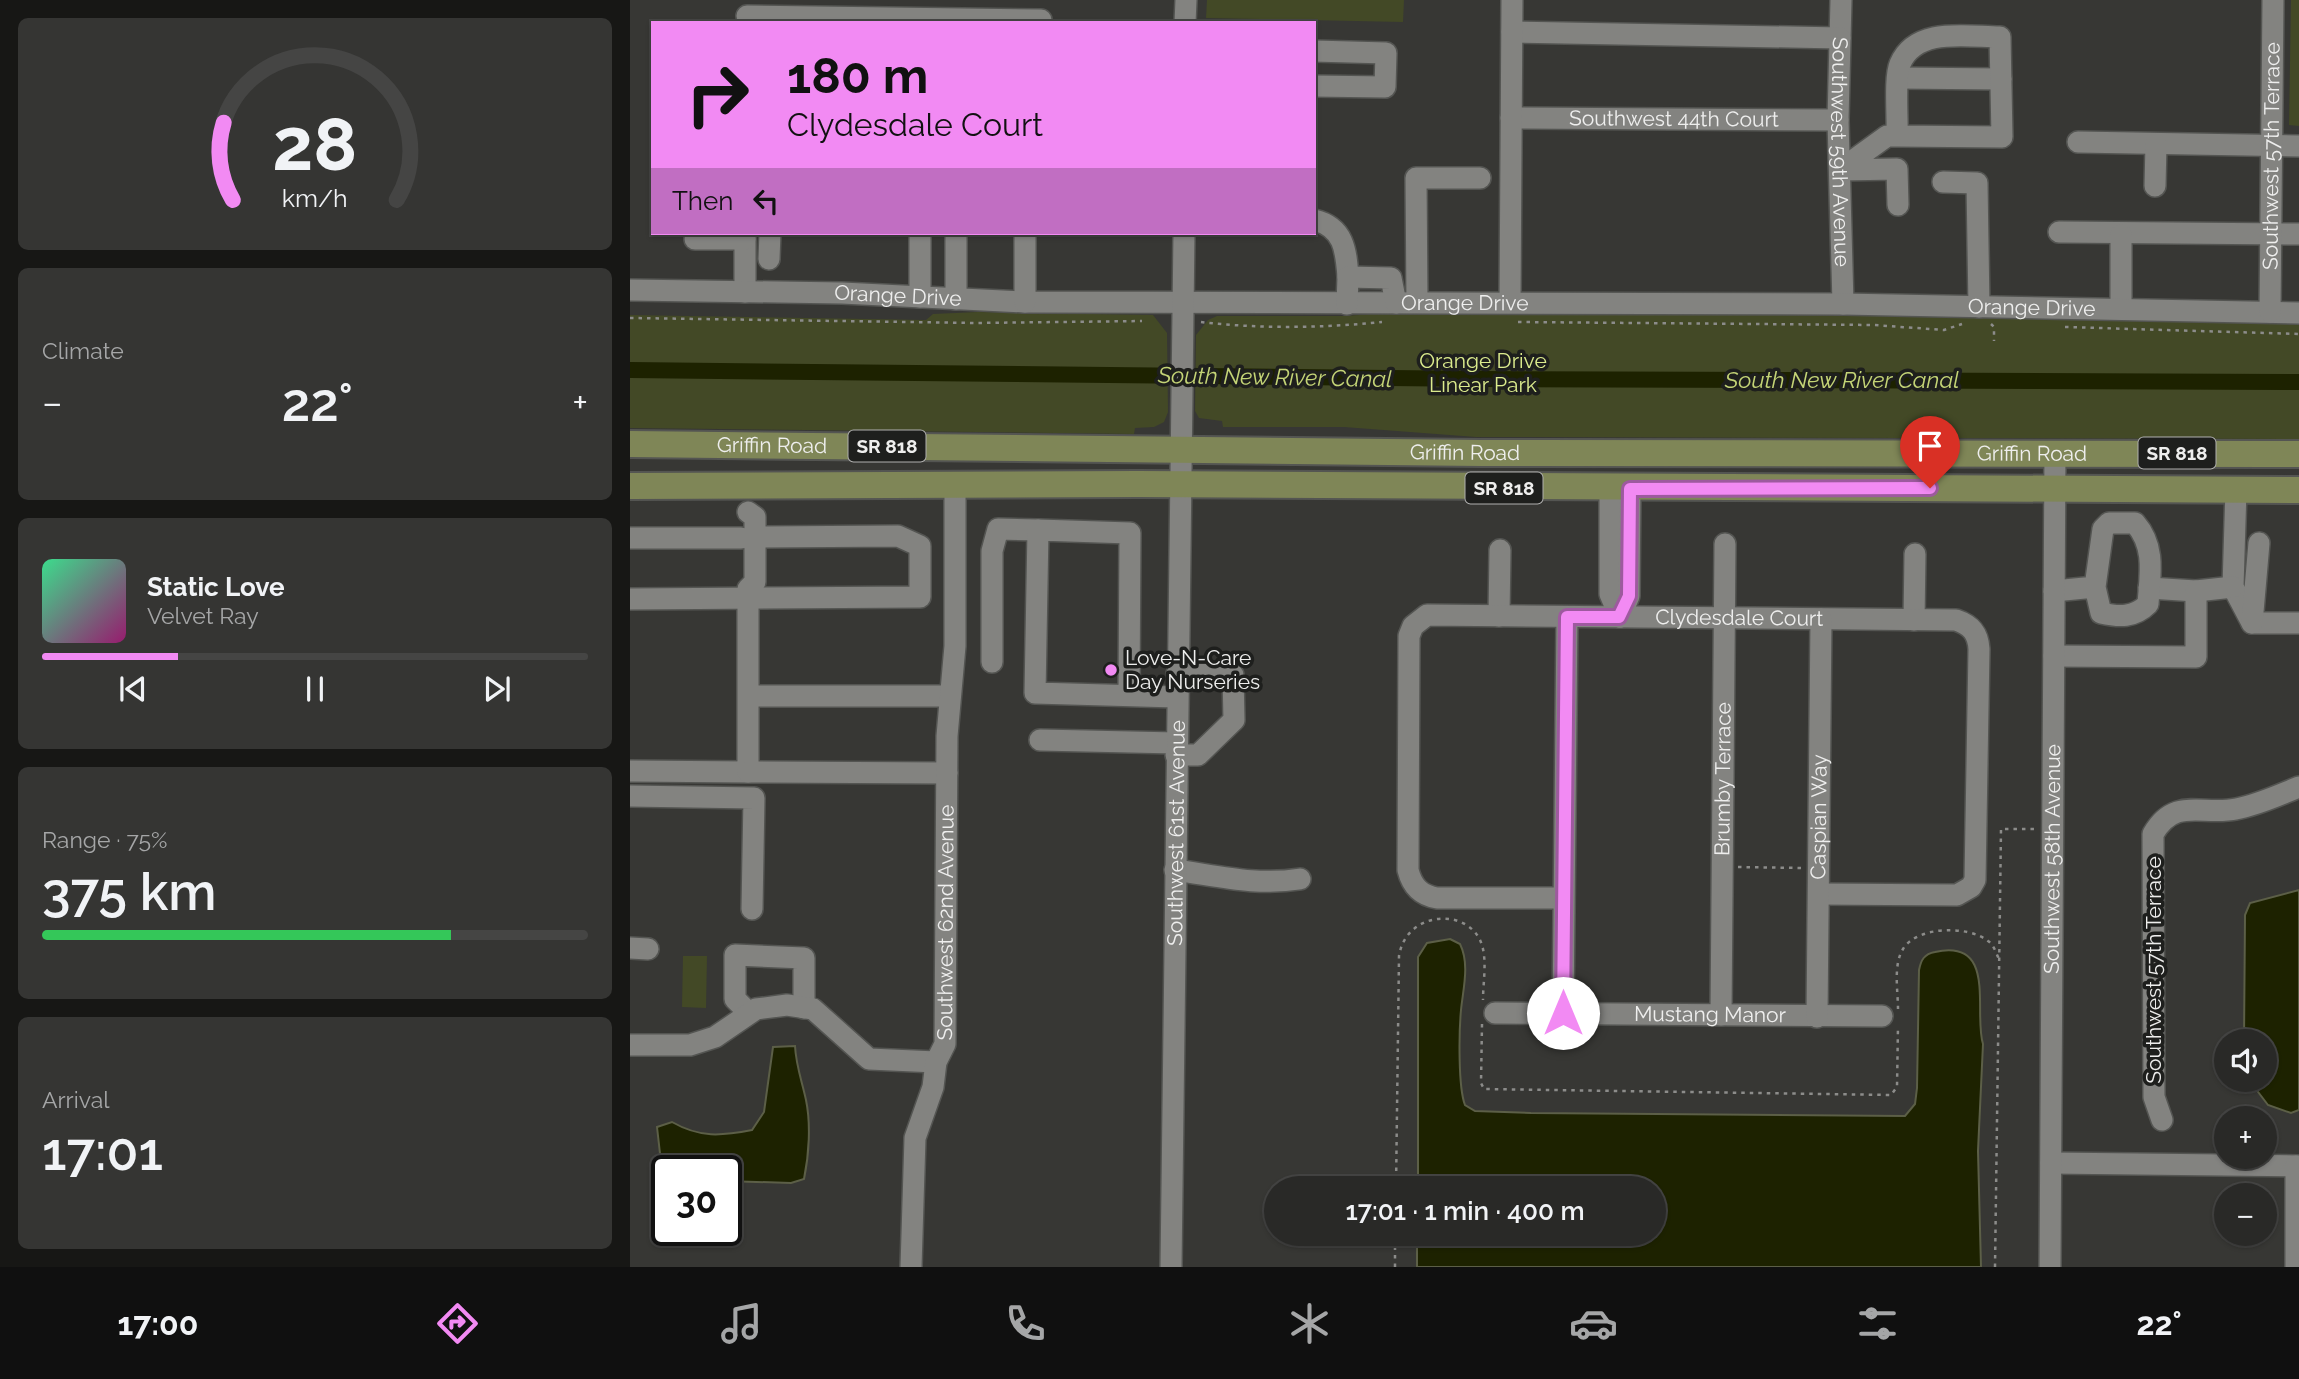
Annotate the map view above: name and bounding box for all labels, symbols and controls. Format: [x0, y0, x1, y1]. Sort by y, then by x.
street label: Southwest 59th Avenue [1826, 37, 1855, 267]
street label: Southwest 57th Terrace [2257, 42, 2285, 270]
text: 180 m [787, 47, 928, 104]
icon: right [672, 49, 763, 140]
text: 28 [272, 102, 358, 187]
street label: Southwest 44th Court [1569, 105, 1779, 132]
text: Clydesdale Court [787, 106, 1043, 143]
icon: left [747, 182, 785, 220]
text: km/h [282, 183, 348, 213]
text: Then [672, 186, 733, 216]
street label: Orange Drive [834, 280, 962, 311]
street label: Orange Drive [1401, 290, 1529, 315]
street label: Orange Drive [1968, 293, 2096, 321]
text: Climate [42, 337, 124, 364]
park label: Orange Drive Linear Park [1419, 348, 1547, 397]
water label: South New River Canal [1157, 361, 1392, 392]
water label: South New River Canal [1724, 366, 1959, 393]
text: 22° [282, 372, 353, 433]
text: − [42, 380, 62, 425]
text: + [572, 380, 588, 425]
pin [1900, 416, 1960, 488]
icon: arrive [1911, 427, 1949, 465]
road number: SR 818 [848, 430, 926, 462]
street label: Griffin Road [717, 432, 827, 458]
road number: SR 818 [2138, 437, 2216, 468]
street label: Griffin Road [1410, 439, 1520, 465]
street label: Griffin Road [1977, 441, 2087, 466]
road number: SR 818 [1466, 472, 1542, 503]
text: Static Love [147, 572, 285, 602]
text: Velvet Ray [147, 602, 259, 629]
street label: Clydesdale Court [1655, 604, 1823, 631]
place label: Love-N-Care Day Nurseries [1125, 645, 1260, 694]
marker: Love-N-Care Day Nurseries [1103, 662, 1119, 678]
icon: previous [114, 670, 152, 708]
icon: pause [296, 670, 334, 708]
icon: next [478, 670, 516, 708]
street label: Brumby Terrace [1709, 702, 1736, 856]
street label: Southwest 61st Avenue [1162, 720, 1190, 946]
street label: Southwest 58th Avenue [2039, 744, 2065, 974]
street label: Caspian Way [1805, 754, 1832, 880]
street label: Southwest 62nd Avenue [932, 804, 959, 1040]
text: Range · 75% [42, 826, 167, 853]
street label: Southwest 57th Terrace [2141, 856, 2166, 1084]
text: 375 km [42, 861, 217, 922]
position arrow [1526, 976, 1600, 1050]
street label: Mustang Manor [1634, 1001, 1787, 1027]
map controls [2214, 1029, 2277, 1246]
button: sound [2214, 1029, 2277, 1092]
text: Arrival [42, 1086, 109, 1113]
button: + [2214, 1106, 2277, 1169]
text: 17:01 [42, 1121, 163, 1182]
speed limit sign: 30 [651, 1155, 742, 1246]
button: − [2214, 1183, 2277, 1246]
text: 17:01 · 1 min · 400 m [1346, 1196, 1584, 1226]
icon: directions [433, 1299, 482, 1348]
icon: music [717, 1299, 766, 1348]
icon: phone [1001, 1299, 1050, 1348]
icon: climate [1285, 1299, 1334, 1348]
icon: car [1569, 1299, 1618, 1348]
icon: filters [1853, 1299, 1902, 1348]
text: 17:00 [117, 1305, 198, 1342]
text: 22° [2137, 1305, 2182, 1342]

